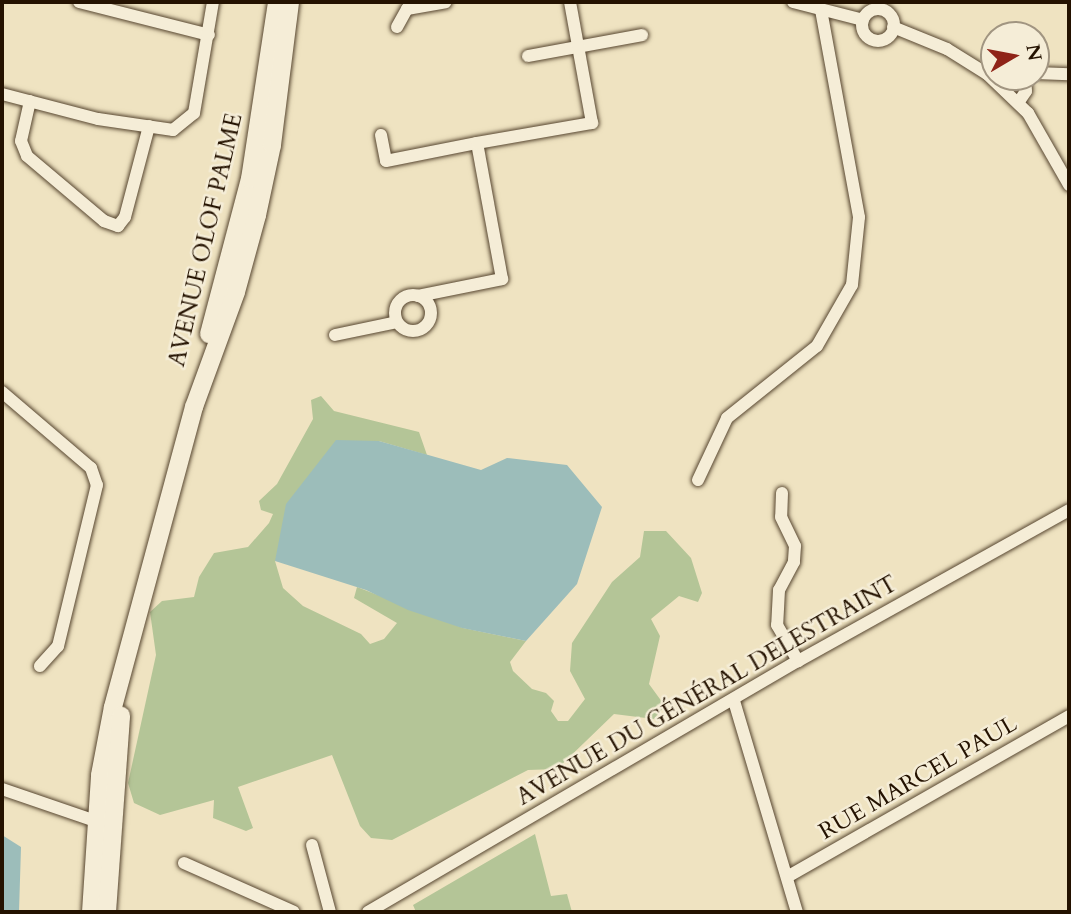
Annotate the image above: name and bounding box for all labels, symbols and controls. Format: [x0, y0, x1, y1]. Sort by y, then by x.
north arrow [980, 21, 1050, 91]
text: N [1019, 42, 1048, 63]
street label: AVENUE OLOF PALME [163, 111, 249, 369]
street label: AVENUE DU GÉNÉRAL DELESTRAINT [512, 570, 902, 812]
street label: RUE MARCEL PAUL [814, 710, 1022, 846]

